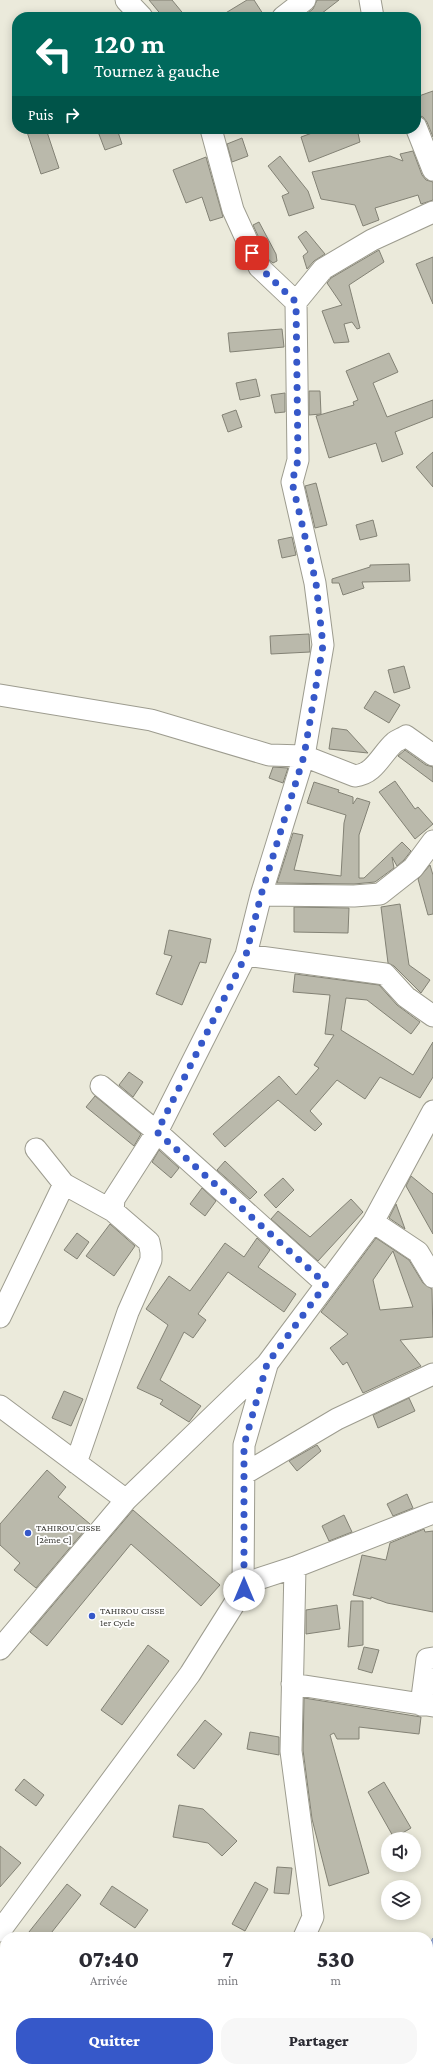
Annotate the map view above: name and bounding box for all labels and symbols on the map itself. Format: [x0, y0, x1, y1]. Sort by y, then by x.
pin [235, 236, 269, 270]
place label: TAHIROU CISSE [2ème C] [36, 1522, 101, 1545]
marker: TAHIROU CISSE [2ème C] [23, 1528, 33, 1538]
position arrow [223, 1569, 265, 1611]
place label: TAHIROU CISSE 1er Cycle [100, 1605, 165, 1628]
marker: TAHIROU CISSE 1er Cycle [87, 1611, 97, 1621]

